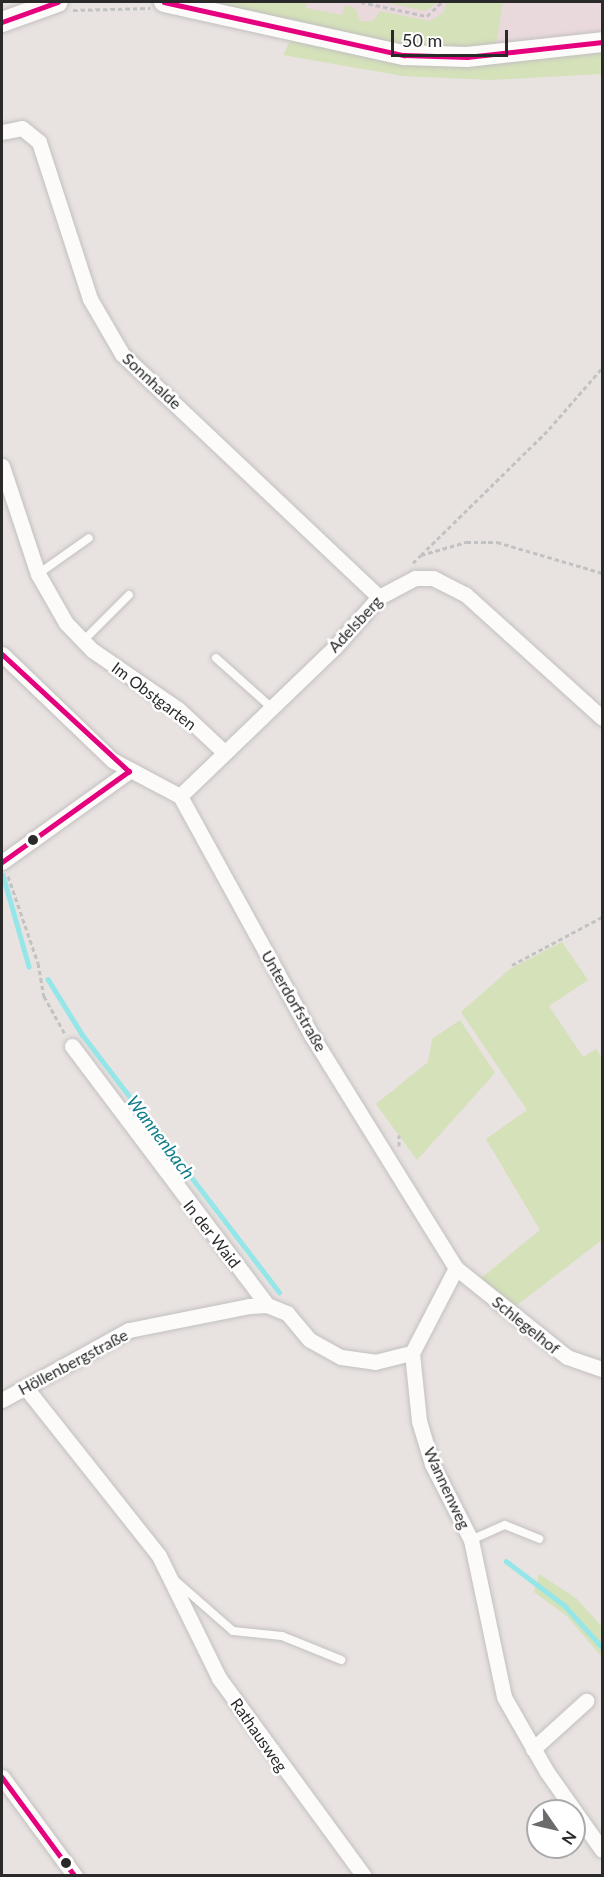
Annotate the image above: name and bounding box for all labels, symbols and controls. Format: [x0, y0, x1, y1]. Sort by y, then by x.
scale bar [394, 18, 511, 56]
text: 50 m [402, 29, 442, 51]
street label: Sonnhalde [119, 349, 185, 413]
street label: Adelsberg [324, 592, 386, 656]
street label: Im Obstgarten [108, 658, 200, 734]
unlabelled marker [27, 834, 39, 846]
street label: Unterdorfstraße [257, 947, 331, 1055]
water label: Wannenbach [123, 1091, 199, 1183]
street label: In der Waid [179, 1196, 245, 1272]
street label: Schlegelhof [488, 1292, 564, 1358]
street label: Höllenbergstraße [15, 1325, 131, 1399]
street label: Wannenweg [420, 1444, 474, 1532]
street label: Rathausweg [227, 1694, 291, 1776]
north arrow [526, 1799, 586, 1859]
text: N [558, 1828, 581, 1849]
unlabelled marker [60, 1857, 72, 1869]

